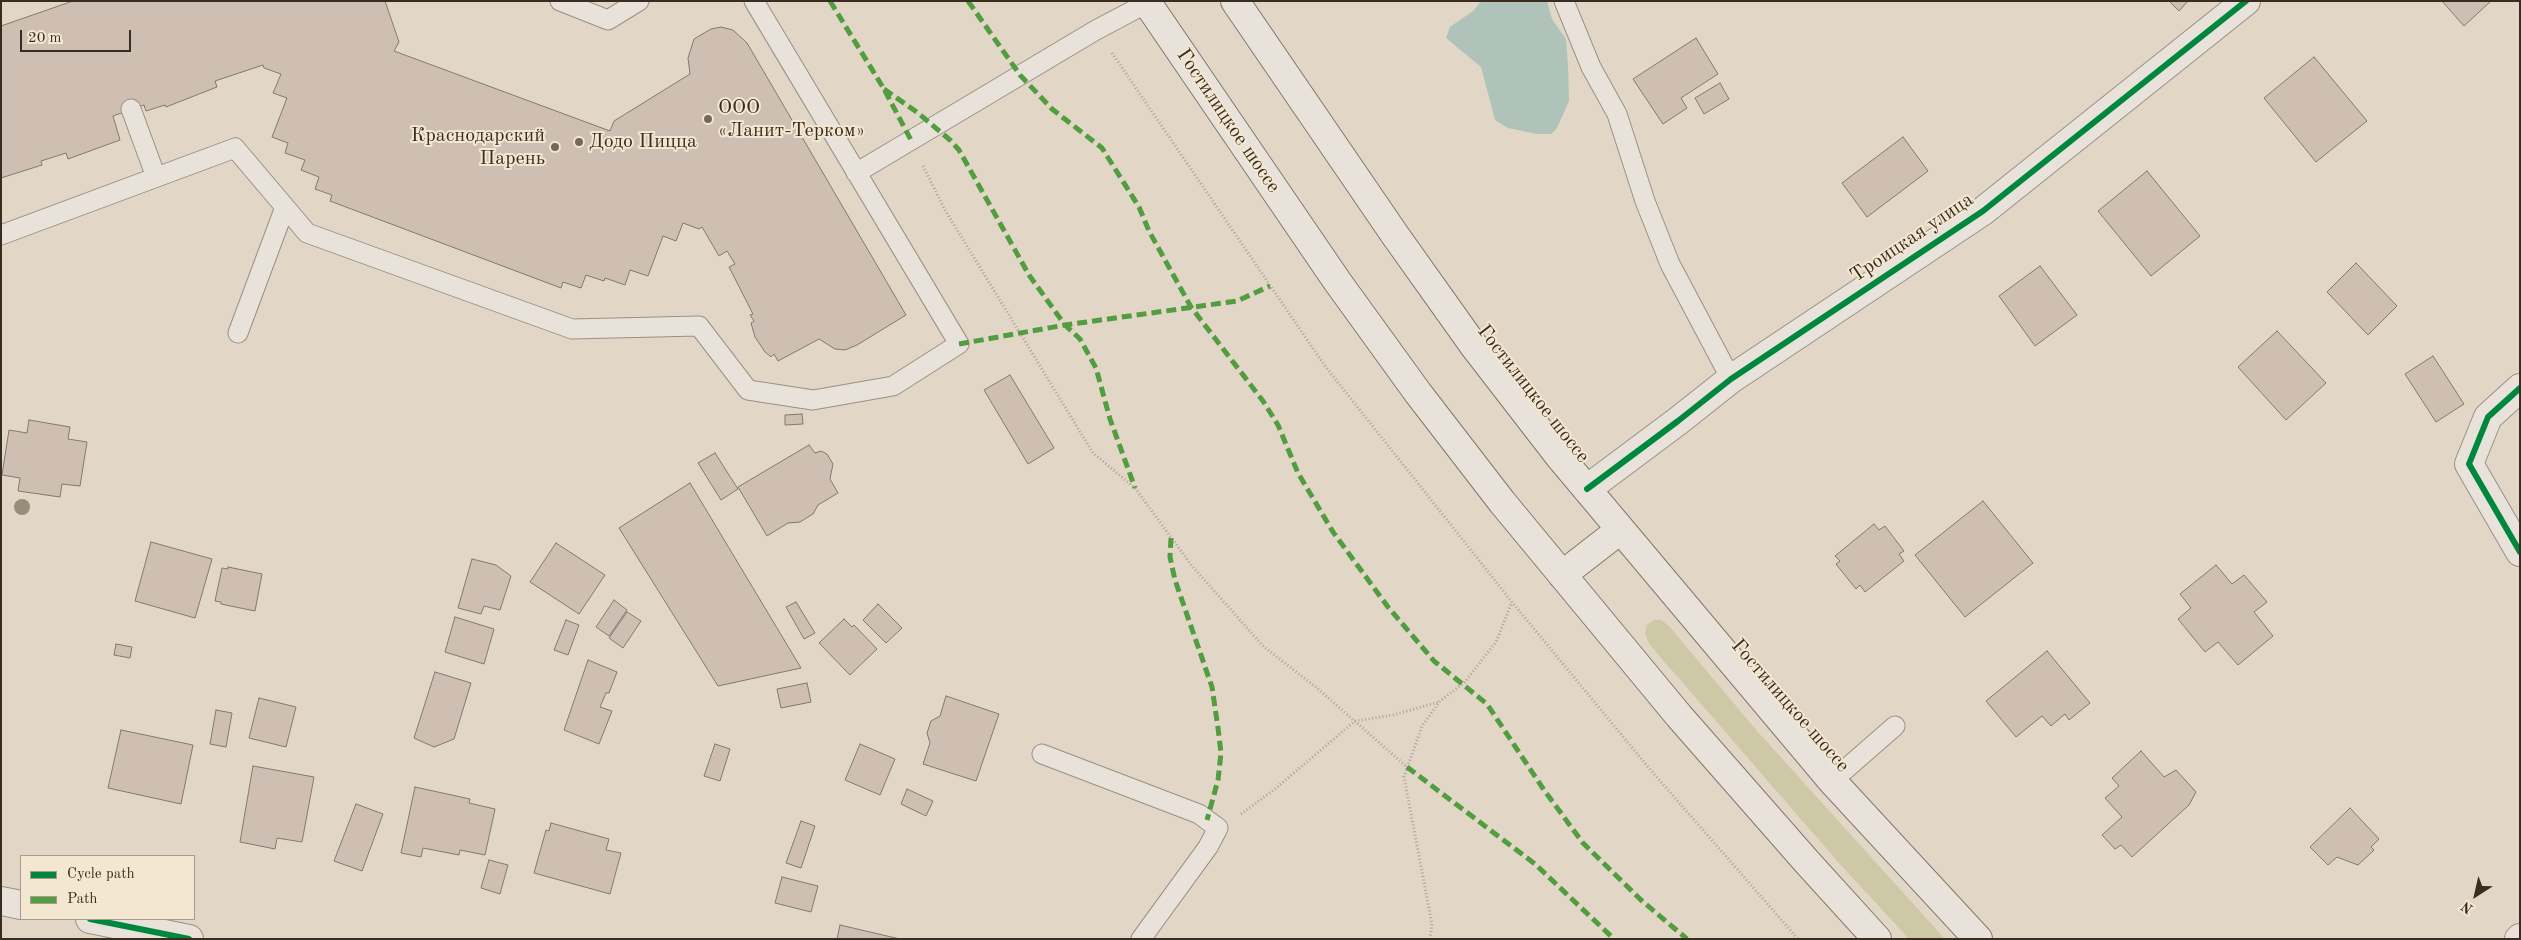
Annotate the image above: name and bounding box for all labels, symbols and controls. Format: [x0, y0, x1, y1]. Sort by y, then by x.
scale bar [22, 20, 134, 52]
text: 20 m [28, 31, 62, 46]
street label: Гостилицкое шоссе [1171, 44, 1285, 198]
place label: ООО «Ланит-Терком» [718, 96, 865, 143]
marker: ООО «Ланит-Терком» [702, 113, 714, 125]
place label: Краснодарский Парень [411, 124, 545, 171]
place label: Додо Пицца [589, 130, 697, 154]
marker: Додо Пицца [573, 136, 585, 148]
marker: Краснодарский Парень [549, 141, 561, 153]
street label: Троицкая улица [1846, 188, 1978, 288]
street label: Гостилицкое шоссе [1472, 320, 1594, 468]
street label: Гостилицкое шоссе [1726, 634, 1854, 778]
legend [20, 855, 195, 920]
text: Cycle path [67, 867, 135, 882]
north arrow [2451, 870, 2501, 920]
text: Path [67, 892, 97, 907]
text: N [2459, 898, 2476, 916]

